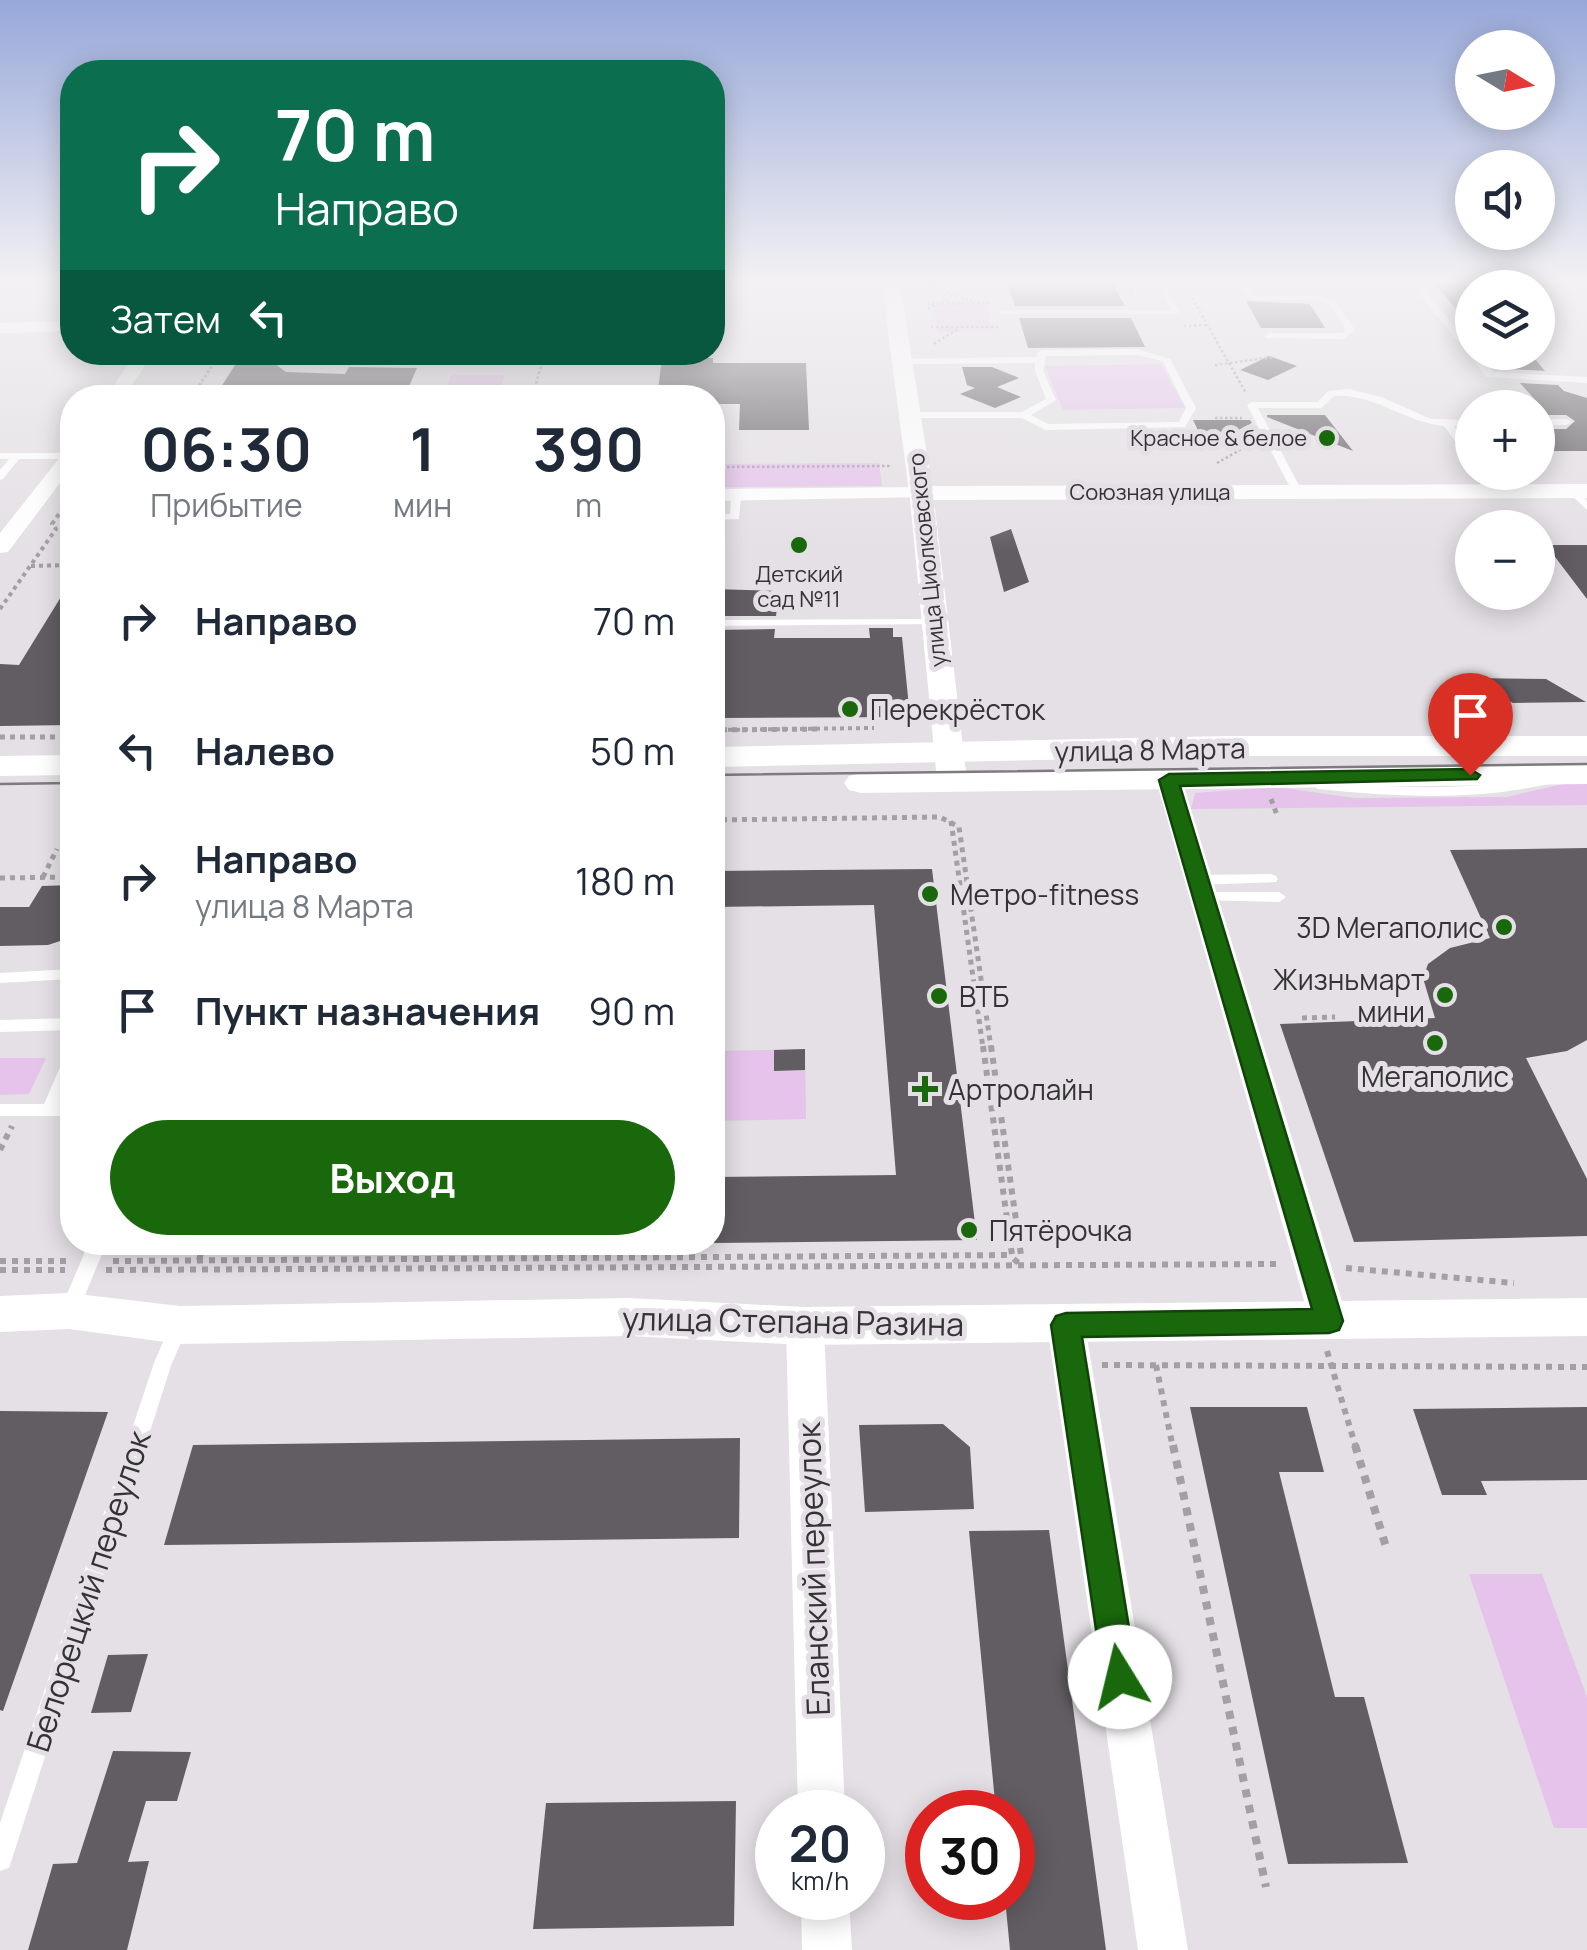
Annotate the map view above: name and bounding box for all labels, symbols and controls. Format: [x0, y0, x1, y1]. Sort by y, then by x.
north arrow [1455, 30, 1555, 130]
map controls [1455, 30, 1555, 610]
text: 70 m [275, 86, 435, 182]
icon: right [110, 100, 240, 230]
button: sound [1455, 150, 1555, 250]
text: Направо [275, 177, 459, 239]
button: layers [1455, 270, 1555, 370]
icon: left [241, 290, 296, 345]
text: Затем [110, 292, 221, 344]
button: + [1455, 390, 1555, 490]
text: 06:30 [141, 407, 312, 489]
text: 1 [409, 407, 436, 489]
text: 390 [533, 407, 644, 489]
place label: Красное & белое [1130, 423, 1307, 453]
marker: Красное & белое [1316, 427, 1338, 449]
street label: улица Циолковского [901, 452, 953, 668]
street label: Союзная улица [1069, 477, 1231, 507]
text: Прибытие [150, 483, 303, 527]
text: мин [393, 483, 452, 527]
text: m [575, 483, 602, 527]
button: − [1455, 510, 1555, 610]
marker: Детский сад №11 [788, 534, 810, 556]
place label: Детский сад №11 [755, 559, 843, 614]
icon: right [110, 593, 165, 648]
text: Направо [195, 594, 357, 646]
text: 70 m [593, 594, 675, 646]
pin [1428, 673, 1513, 776]
icon: arrive [1443, 688, 1498, 743]
place label: Перекрёсток [870, 690, 1046, 728]
marker: Перекрёсток [839, 698, 861, 720]
icon: left [110, 723, 165, 778]
text: Налево [195, 724, 335, 776]
text: 50 m [590, 724, 675, 776]
street label: улица 8 Марта [1054, 728, 1246, 770]
text: Направо [195, 832, 357, 884]
icon: right [110, 853, 165, 908]
text: 180 m [575, 854, 675, 906]
place label: Метро-fitness [950, 875, 1139, 913]
marker: Метро-fitness [919, 883, 941, 905]
text: улица 8 Марта [195, 884, 414, 928]
place label: 3D Мегаполис [1296, 908, 1484, 946]
marker: 3D Мегаполис [1493, 916, 1515, 938]
place label: Жизньмарт мини [1273, 960, 1425, 1030]
place label: ВТБ [959, 977, 1009, 1015]
icon: arrive [110, 983, 165, 1038]
text: Пункт назначения [195, 984, 540, 1036]
text: 90 m [588, 984, 675, 1036]
marker: Жизньмарт мини [1434, 984, 1456, 1006]
marker: ВТБ [928, 985, 950, 1007]
marker: Мегаполис [1424, 1032, 1446, 1054]
place label: Мегаполис [1361, 1057, 1509, 1095]
place label: Артролайн [948, 1070, 1094, 1108]
marker: Артролайн [912, 1076, 938, 1102]
button: Выход [110, 1120, 675, 1235]
place label: Пятёрочка [989, 1211, 1132, 1249]
marker: Пятёрочка [958, 1219, 980, 1241]
street label: улица Степана Разина [622, 1296, 964, 1346]
street label: Еланский переулок [786, 1420, 840, 1716]
street label: Белорецкий переулок [15, 1424, 161, 1757]
position arrow [1068, 1625, 1172, 1729]
speed limit sign: 30 [905, 1790, 1035, 1920]
text: 20 [789, 1809, 851, 1877]
text: km/h [791, 1863, 849, 1898]

